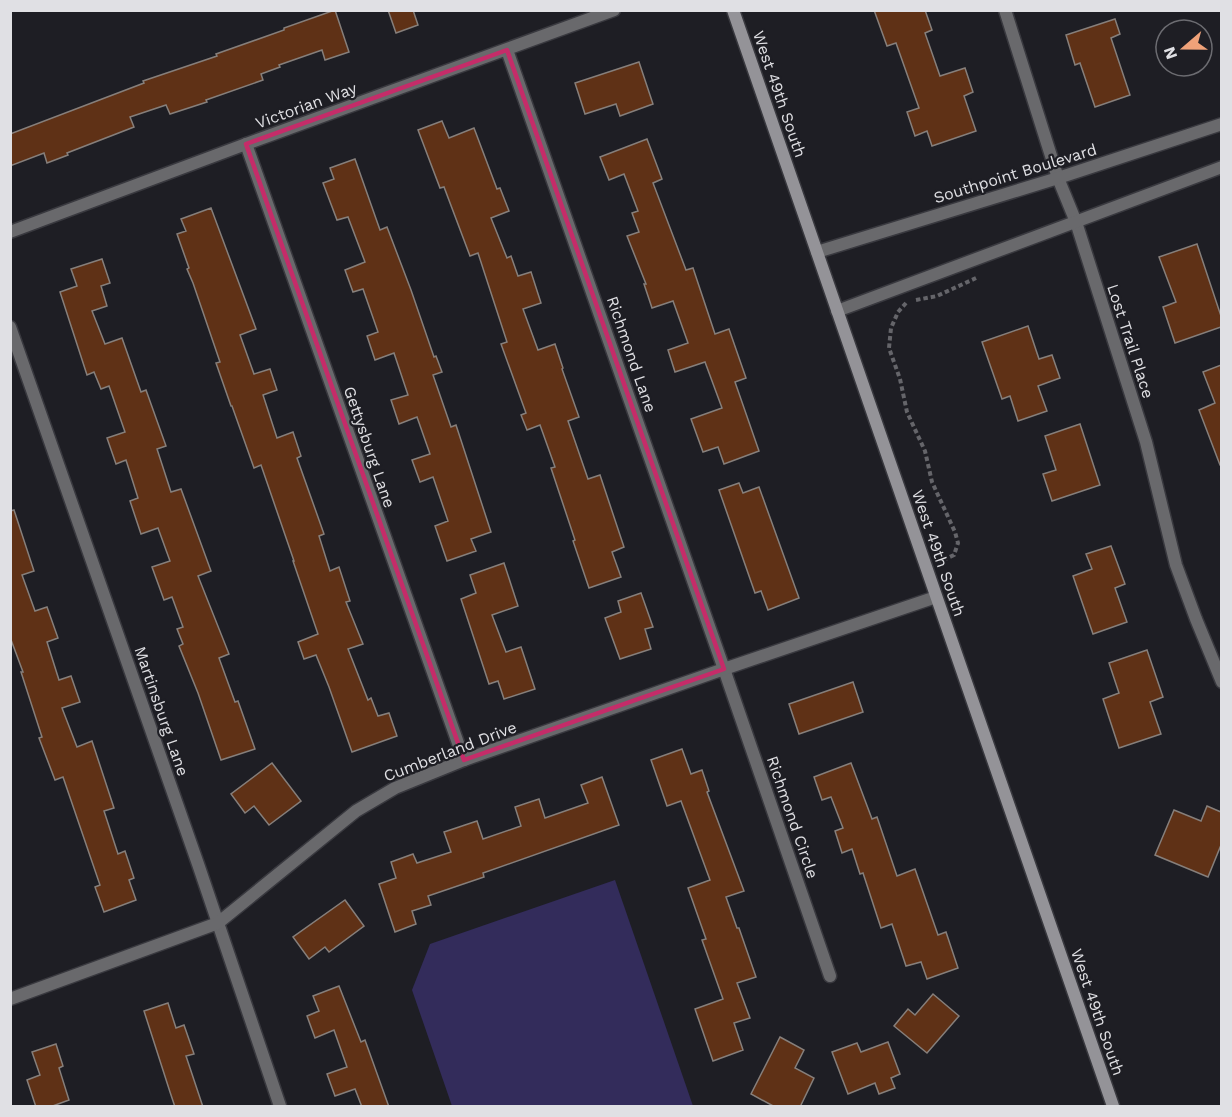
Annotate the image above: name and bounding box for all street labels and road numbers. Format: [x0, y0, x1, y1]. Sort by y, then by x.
street label: West 49th South [749, 28, 810, 160]
street label: Victorian Way [253, 78, 360, 133]
street label: Southpoint Boulevard [931, 140, 1099, 207]
street label: Lost Trail Place [1103, 282, 1158, 401]
street label: Richmond Lane [603, 294, 660, 415]
street label: Gettysburg Lane [340, 384, 399, 510]
street label: West 49th South [908, 487, 969, 619]
street label: Martinsburg Lane [130, 644, 193, 778]
street label: Cumberland Drive [381, 717, 519, 786]
street label: Richmond Circle [763, 753, 822, 881]
street label: West 49th South [1067, 946, 1128, 1078]

